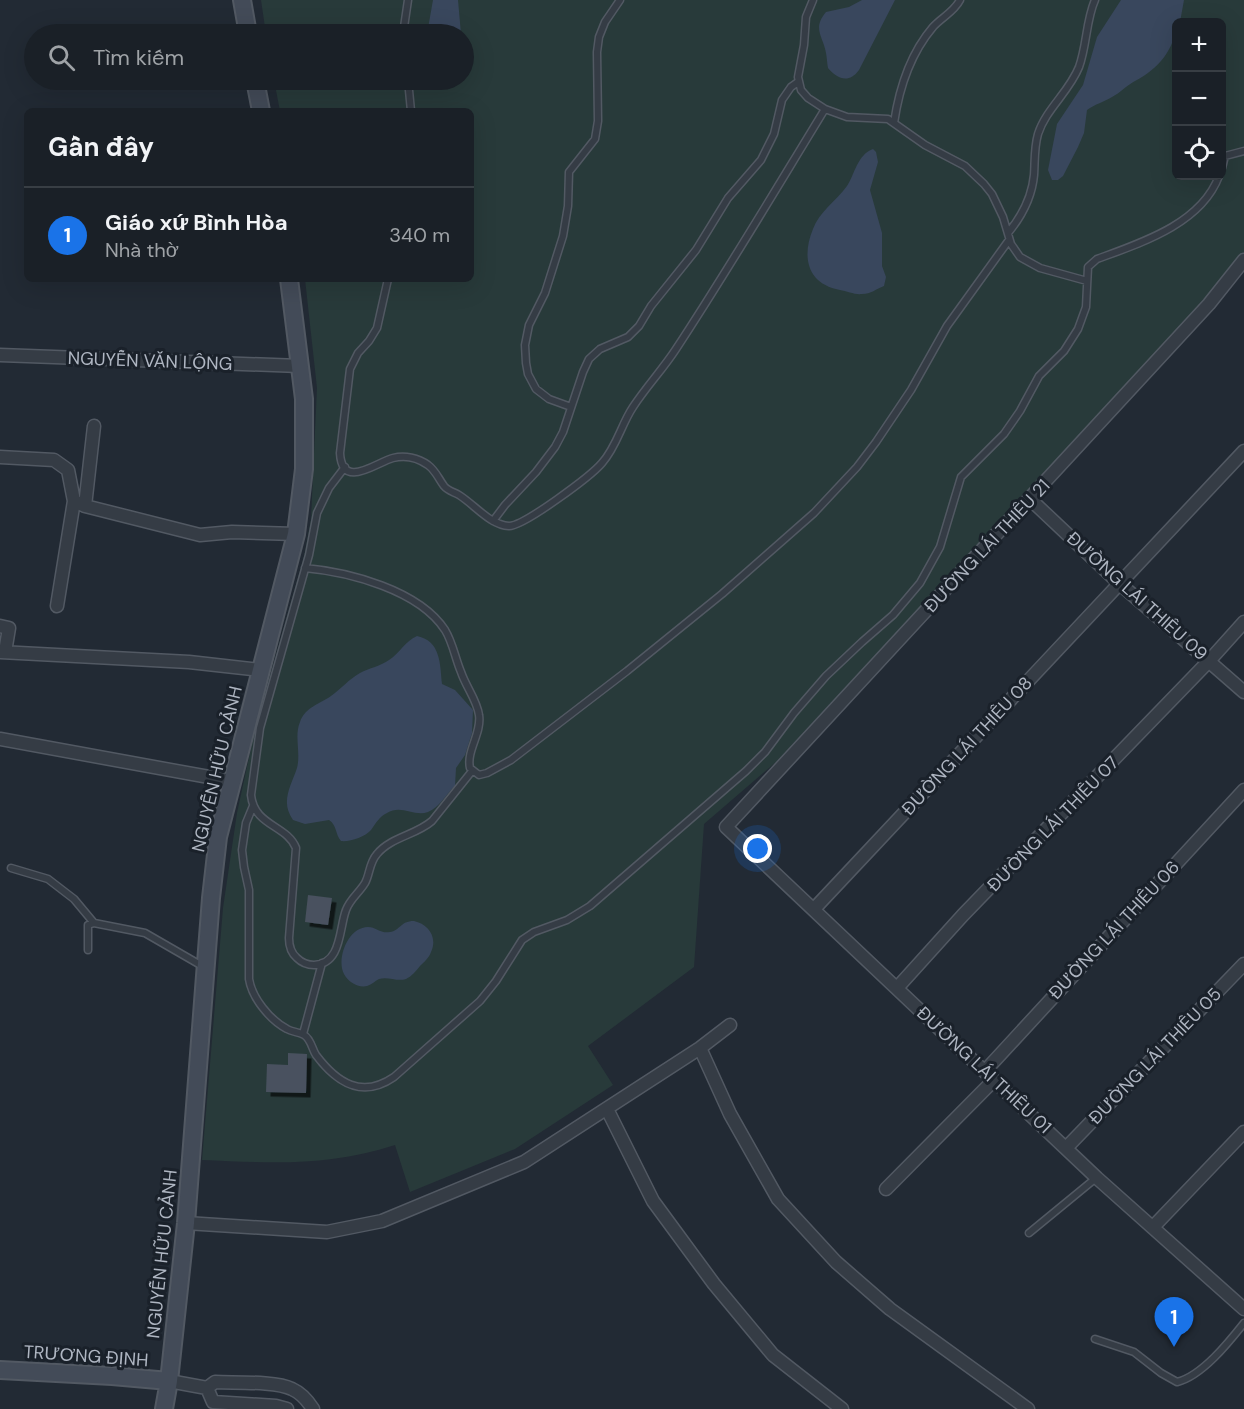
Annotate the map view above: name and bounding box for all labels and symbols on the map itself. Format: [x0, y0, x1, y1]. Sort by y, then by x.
street label: NGUYỄN VĂN LỘNG [67, 346, 233, 376]
street label: ĐƯỜNG LÁI THIÊU 21 [919, 474, 1055, 618]
street label: ĐƯỜNG LÁI THIÊU 09 [1061, 526, 1213, 666]
street label: ĐƯỜNG LÁI THIÊU 08 [896, 671, 1038, 821]
street label: NGUYỄN HỮU CẢNH [186, 684, 248, 854]
street label: ĐƯỜNG LÁI THIÊU 07 [982, 751, 1124, 897]
your location [743, 834, 772, 863]
street label: ĐƯỜNG LÁI THIÊU 06 [1043, 855, 1185, 1005]
street label: ĐƯỜNG LÁI THIÊU 05 [1083, 982, 1227, 1130]
street label: ĐƯỜNG LÁI THIÊU 01 [911, 1001, 1057, 1139]
street label: NGUYỄN HỮU CẢNH [141, 1168, 183, 1340]
pin: 1 [1154, 1298, 1194, 1347]
street label: TRƯƠNG ĐỊNH [23, 1340, 149, 1372]

